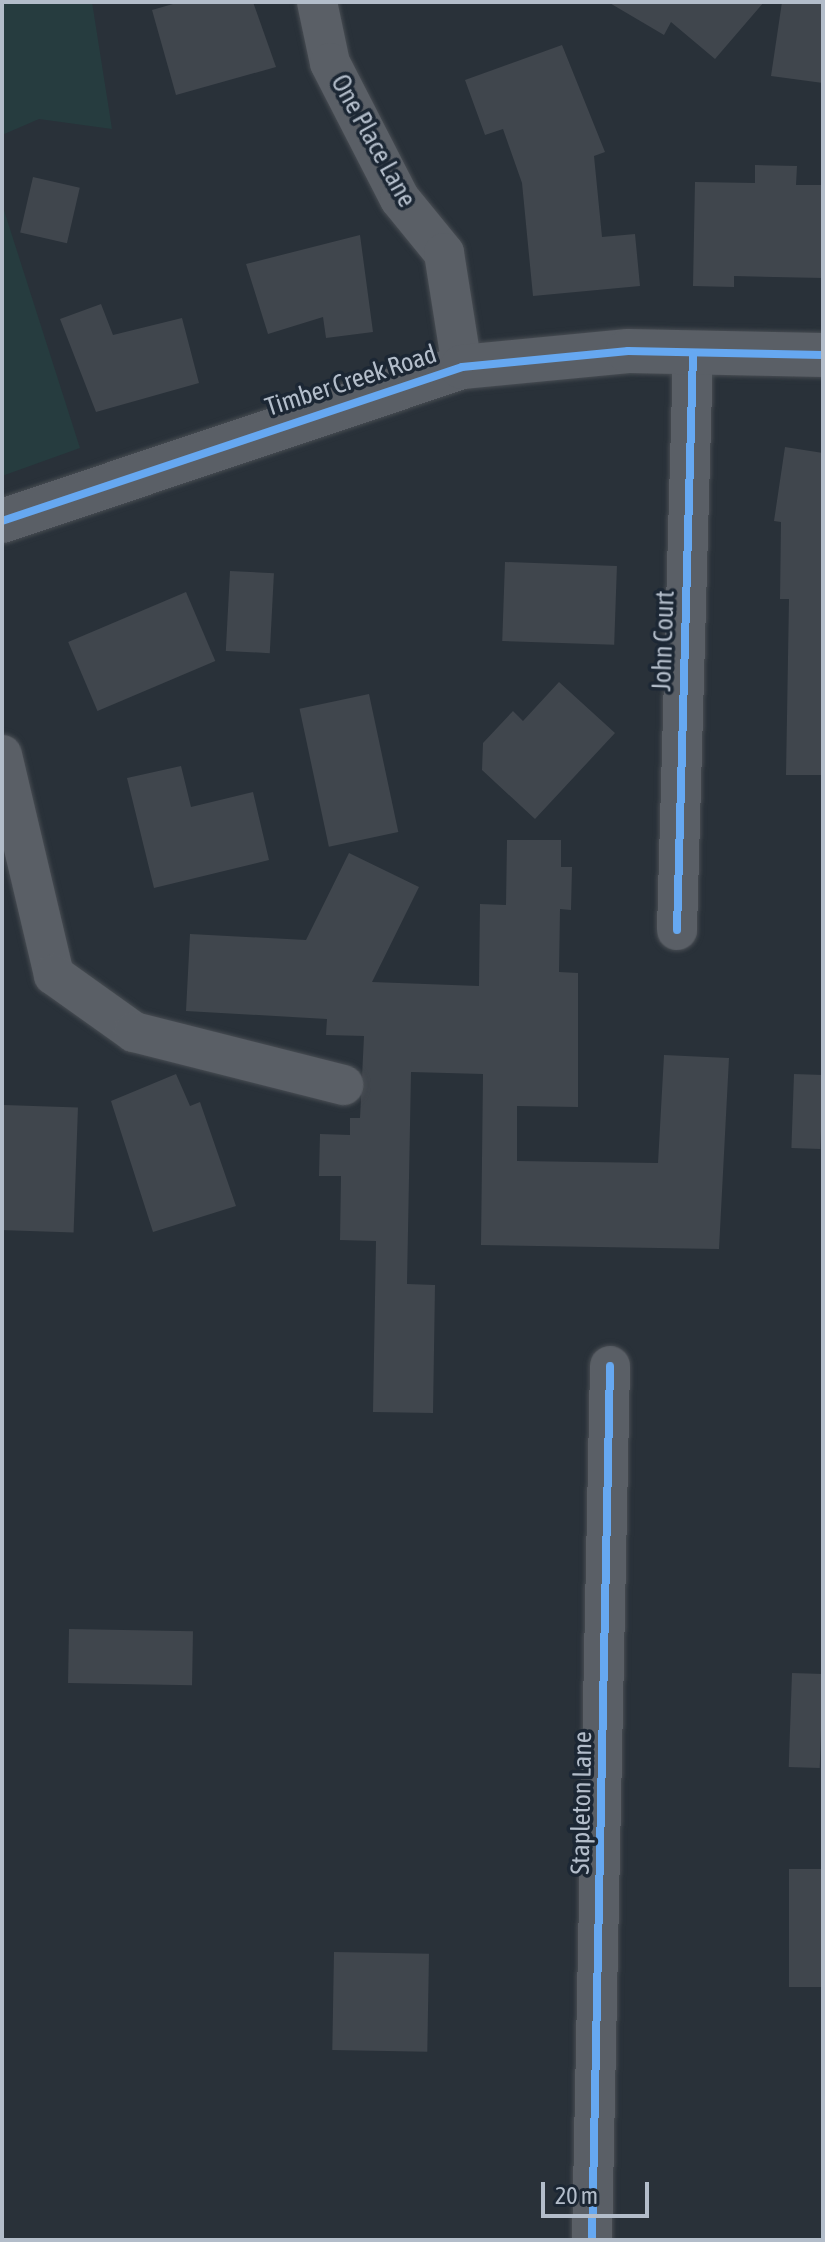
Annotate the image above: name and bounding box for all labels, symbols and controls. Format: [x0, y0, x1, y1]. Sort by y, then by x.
street label: One Place Lane [324, 69, 422, 213]
street label: Timber Creek Road [261, 339, 441, 423]
street label: John Court [647, 590, 681, 692]
street label: Stapleton Lane [565, 1731, 599, 1875]
scale bar [545, 2166, 653, 2216]
text: 20 m [555, 2182, 598, 2209]

